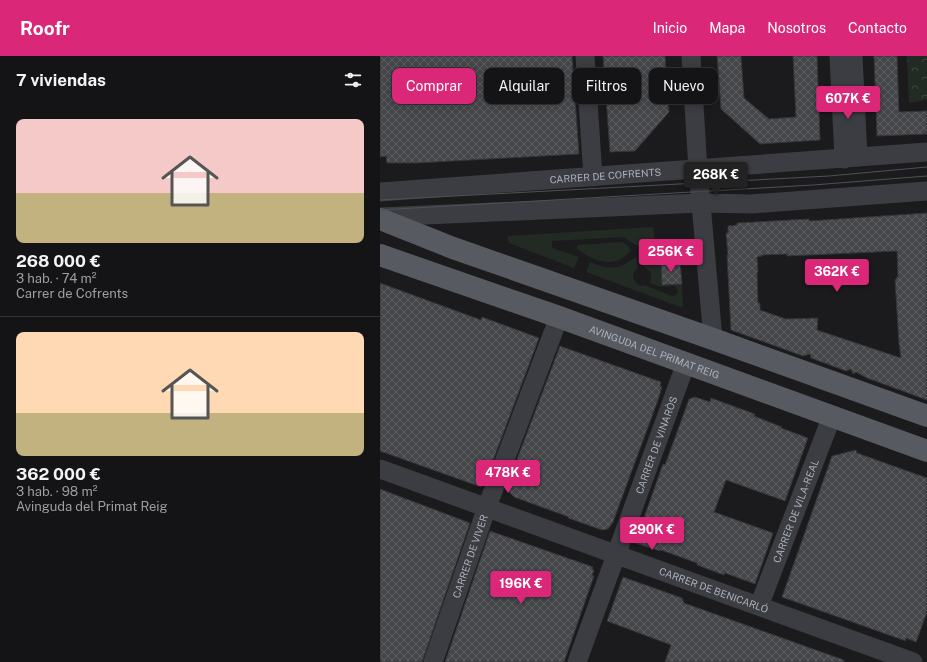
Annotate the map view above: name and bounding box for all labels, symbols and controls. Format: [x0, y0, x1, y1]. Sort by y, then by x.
text: Roofr [20, 17, 70, 39]
text: Inicio [653, 20, 687, 36]
text: Mapa [709, 20, 745, 36]
text: Nosotros [767, 20, 826, 36]
text: Contacto [848, 20, 907, 36]
chip: Comprar [392, 68, 476, 104]
chip: Alquilar [484, 68, 564, 104]
chip: Filtros [572, 68, 641, 104]
chip: Nuevo [649, 68, 718, 104]
icon: filters [342, 69, 364, 91]
text: 7 viviendas [16, 70, 106, 90]
pin: 607K € [815, 86, 881, 120]
text: 607K € [825, 91, 871, 106]
icon: home [154, 145, 226, 217]
pin: 268K € [683, 162, 749, 196]
street label: CARRER DE COFRENTS [549, 165, 662, 186]
text: 268K € [693, 167, 739, 182]
pin: 256K € [638, 239, 704, 273]
text: 256K € [648, 244, 694, 259]
text: 268 000 € [16, 251, 101, 271]
pin: 362K € [804, 259, 870, 293]
text: 362K € [814, 264, 860, 279]
text: 3 hab. · 74 m² [16, 271, 97, 286]
text: Carrer de Cofrents [16, 286, 128, 301]
street label: AVINGUDA DEL PRIMAT REIG [588, 323, 721, 381]
icon: home [154, 358, 226, 430]
street label: CARRER DE VINARÒS [633, 394, 680, 495]
street label: CARRER DE VILA-REAL [770, 457, 821, 564]
pin: 478K € [475, 460, 541, 494]
text: 362 000 € [16, 464, 101, 484]
text: 478K € [485, 465, 531, 480]
text: 3 hab. · 98 m² [16, 484, 97, 499]
text: Avinguda del Primat Reig [16, 499, 168, 514]
street label: CARRER DE VIVER [450, 513, 490, 600]
pin: 290K € [619, 517, 685, 551]
text: 290K € [629, 522, 675, 537]
street label: CARRER DE BENICARLÓ [657, 565, 770, 615]
pin: 196K € [488, 571, 554, 605]
text: 196K € [499, 576, 543, 591]

